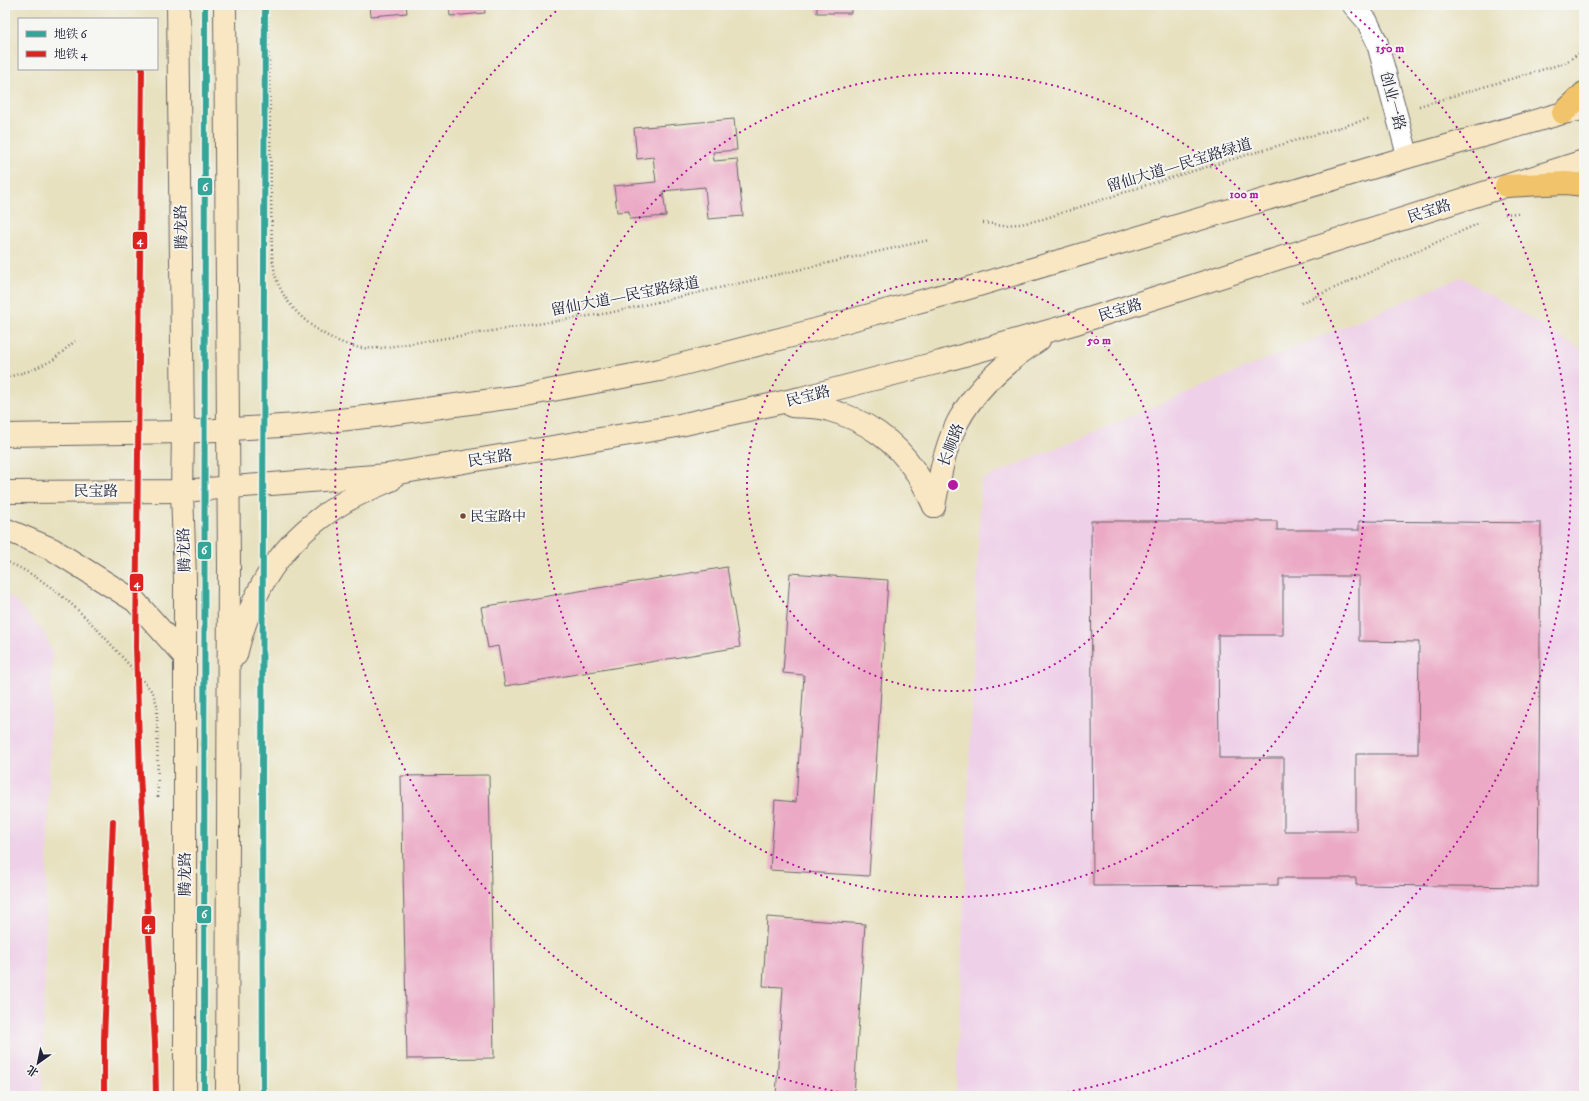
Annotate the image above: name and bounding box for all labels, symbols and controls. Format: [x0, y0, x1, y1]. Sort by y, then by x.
legend [18, 18, 158, 70]
text: 地铁 6 [54, 27, 88, 42]
text: 150 m [1376, 41, 1404, 56]
text: 地铁 4 [54, 47, 89, 62]
street label: 创业一路 [1376, 70, 1409, 133]
street label: 留仙大道—民宝路绿道 [1104, 134, 1254, 197]
line badge: 6 [197, 177, 213, 196]
text: 6 [202, 181, 209, 195]
text: 100 m [1230, 187, 1258, 202]
street label: 民宝路 [1405, 195, 1453, 227]
street label: 腾龙路 [172, 204, 191, 250]
line badge: 4 [132, 231, 148, 250]
text: 4 [136, 234, 144, 248]
street label: 留仙大道—民宝路绿道 [549, 273, 701, 320]
street label: 民宝路 [1096, 295, 1144, 326]
text: 50 m [1086, 333, 1111, 348]
street label: 民宝路 [784, 382, 832, 411]
street label: 长顺路 [935, 421, 968, 470]
street label: 民宝路 [466, 446, 514, 471]
centre of rings [946, 478, 960, 492]
street label: 民宝路 [73, 482, 119, 501]
place label: 民宝路中 [470, 508, 526, 526]
marker: 民宝路中 [458, 511, 468, 521]
street label: 腾龙路 [174, 527, 195, 573]
line badge: 6 [197, 541, 212, 560]
text: 6 [201, 544, 208, 558]
line badge: 4 [129, 573, 144, 592]
text: 4 [133, 577, 141, 591]
street label: 腾龙路 [176, 851, 195, 897]
line badge: 6 [196, 905, 212, 924]
text: 6 [201, 908, 208, 922]
line badge: 4 [141, 915, 156, 935]
text: 4 [144, 919, 152, 933]
north arrow [18, 1043, 58, 1083]
text: 北 [25, 1062, 42, 1079]

